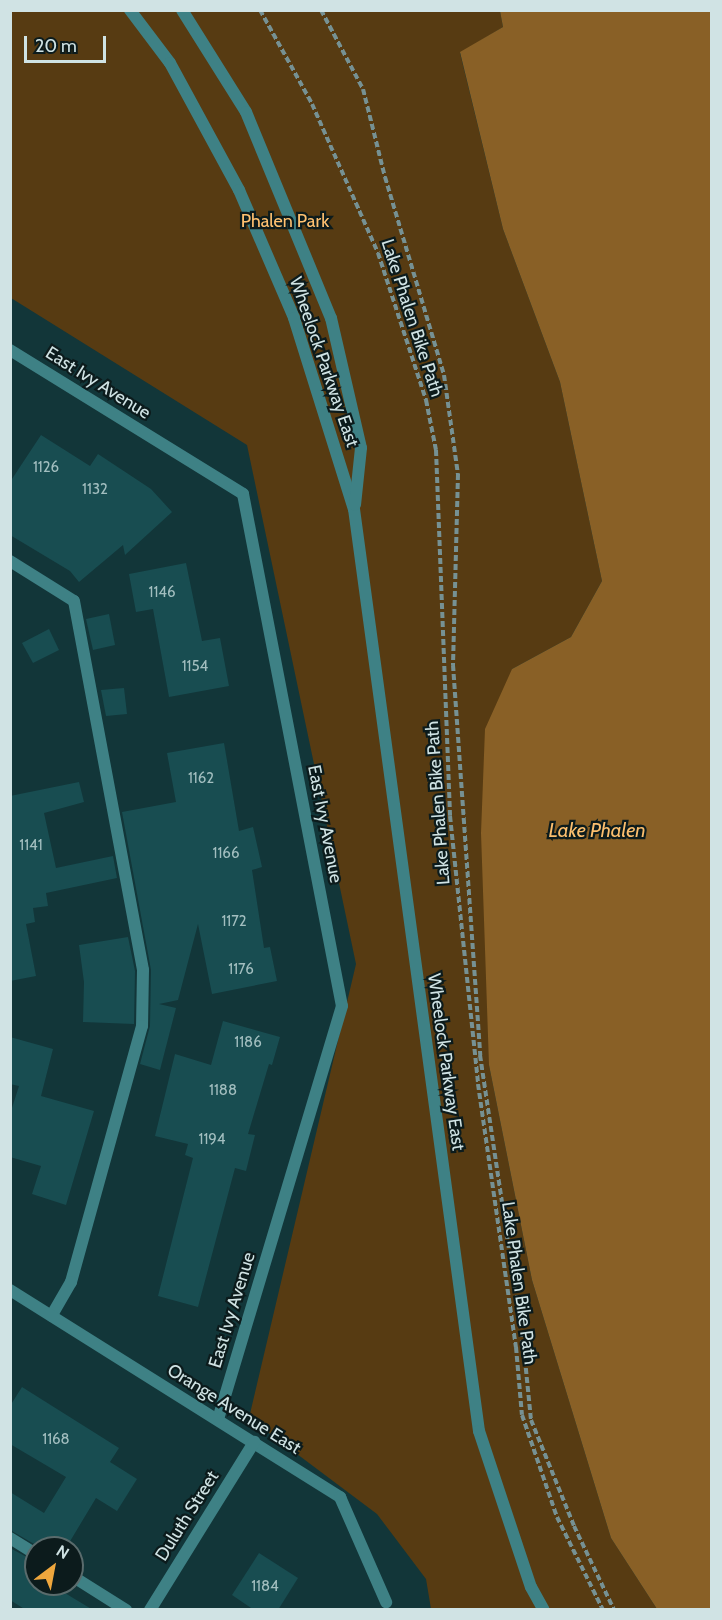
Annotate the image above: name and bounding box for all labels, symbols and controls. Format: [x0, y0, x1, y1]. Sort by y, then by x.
scale bar [27, 24, 110, 62]
text: 20 m [35, 35, 77, 57]
park label: Phalen Park [241, 210, 329, 232]
street label: Lake Phalen Bike Path [376, 236, 448, 400]
street label: Wheelock Parkway East [285, 274, 363, 450]
street label: East Ivy Avenue [42, 342, 154, 424]
house number: 1126 [33, 459, 59, 477]
house number: 1132 [82, 481, 108, 499]
house number: 1146 [149, 584, 175, 602]
house number: 1154 [182, 658, 208, 676]
street label: Lake Phalen Bike Path [421, 720, 455, 886]
street label: East Ivy Avenue [303, 763, 347, 885]
house number: 1162 [188, 770, 214, 788]
water label: Lake Phalen [548, 818, 646, 842]
house number: 1141 [19, 837, 43, 855]
house number: 1166 [213, 845, 239, 863]
house number: 1172 [221, 913, 247, 931]
house number: 1176 [228, 961, 254, 979]
street label: Wheelock Parkway East [423, 972, 469, 1152]
house number: 1186 [234, 1034, 262, 1052]
house number: 1188 [209, 1082, 237, 1100]
house number: 1194 [199, 1131, 225, 1149]
street label: Lake Phalen Bike Path [497, 1200, 541, 1366]
street label: East Ivy Avenue [204, 1250, 260, 1370]
street label: Orange Avenue East [163, 1359, 305, 1459]
house number: 1168 [42, 1431, 70, 1449]
street label: Duluth Street [151, 1467, 223, 1565]
north arrow [24, 1536, 84, 1596]
text: N [53, 1541, 73, 1563]
house number: 1184 [251, 1578, 279, 1596]

